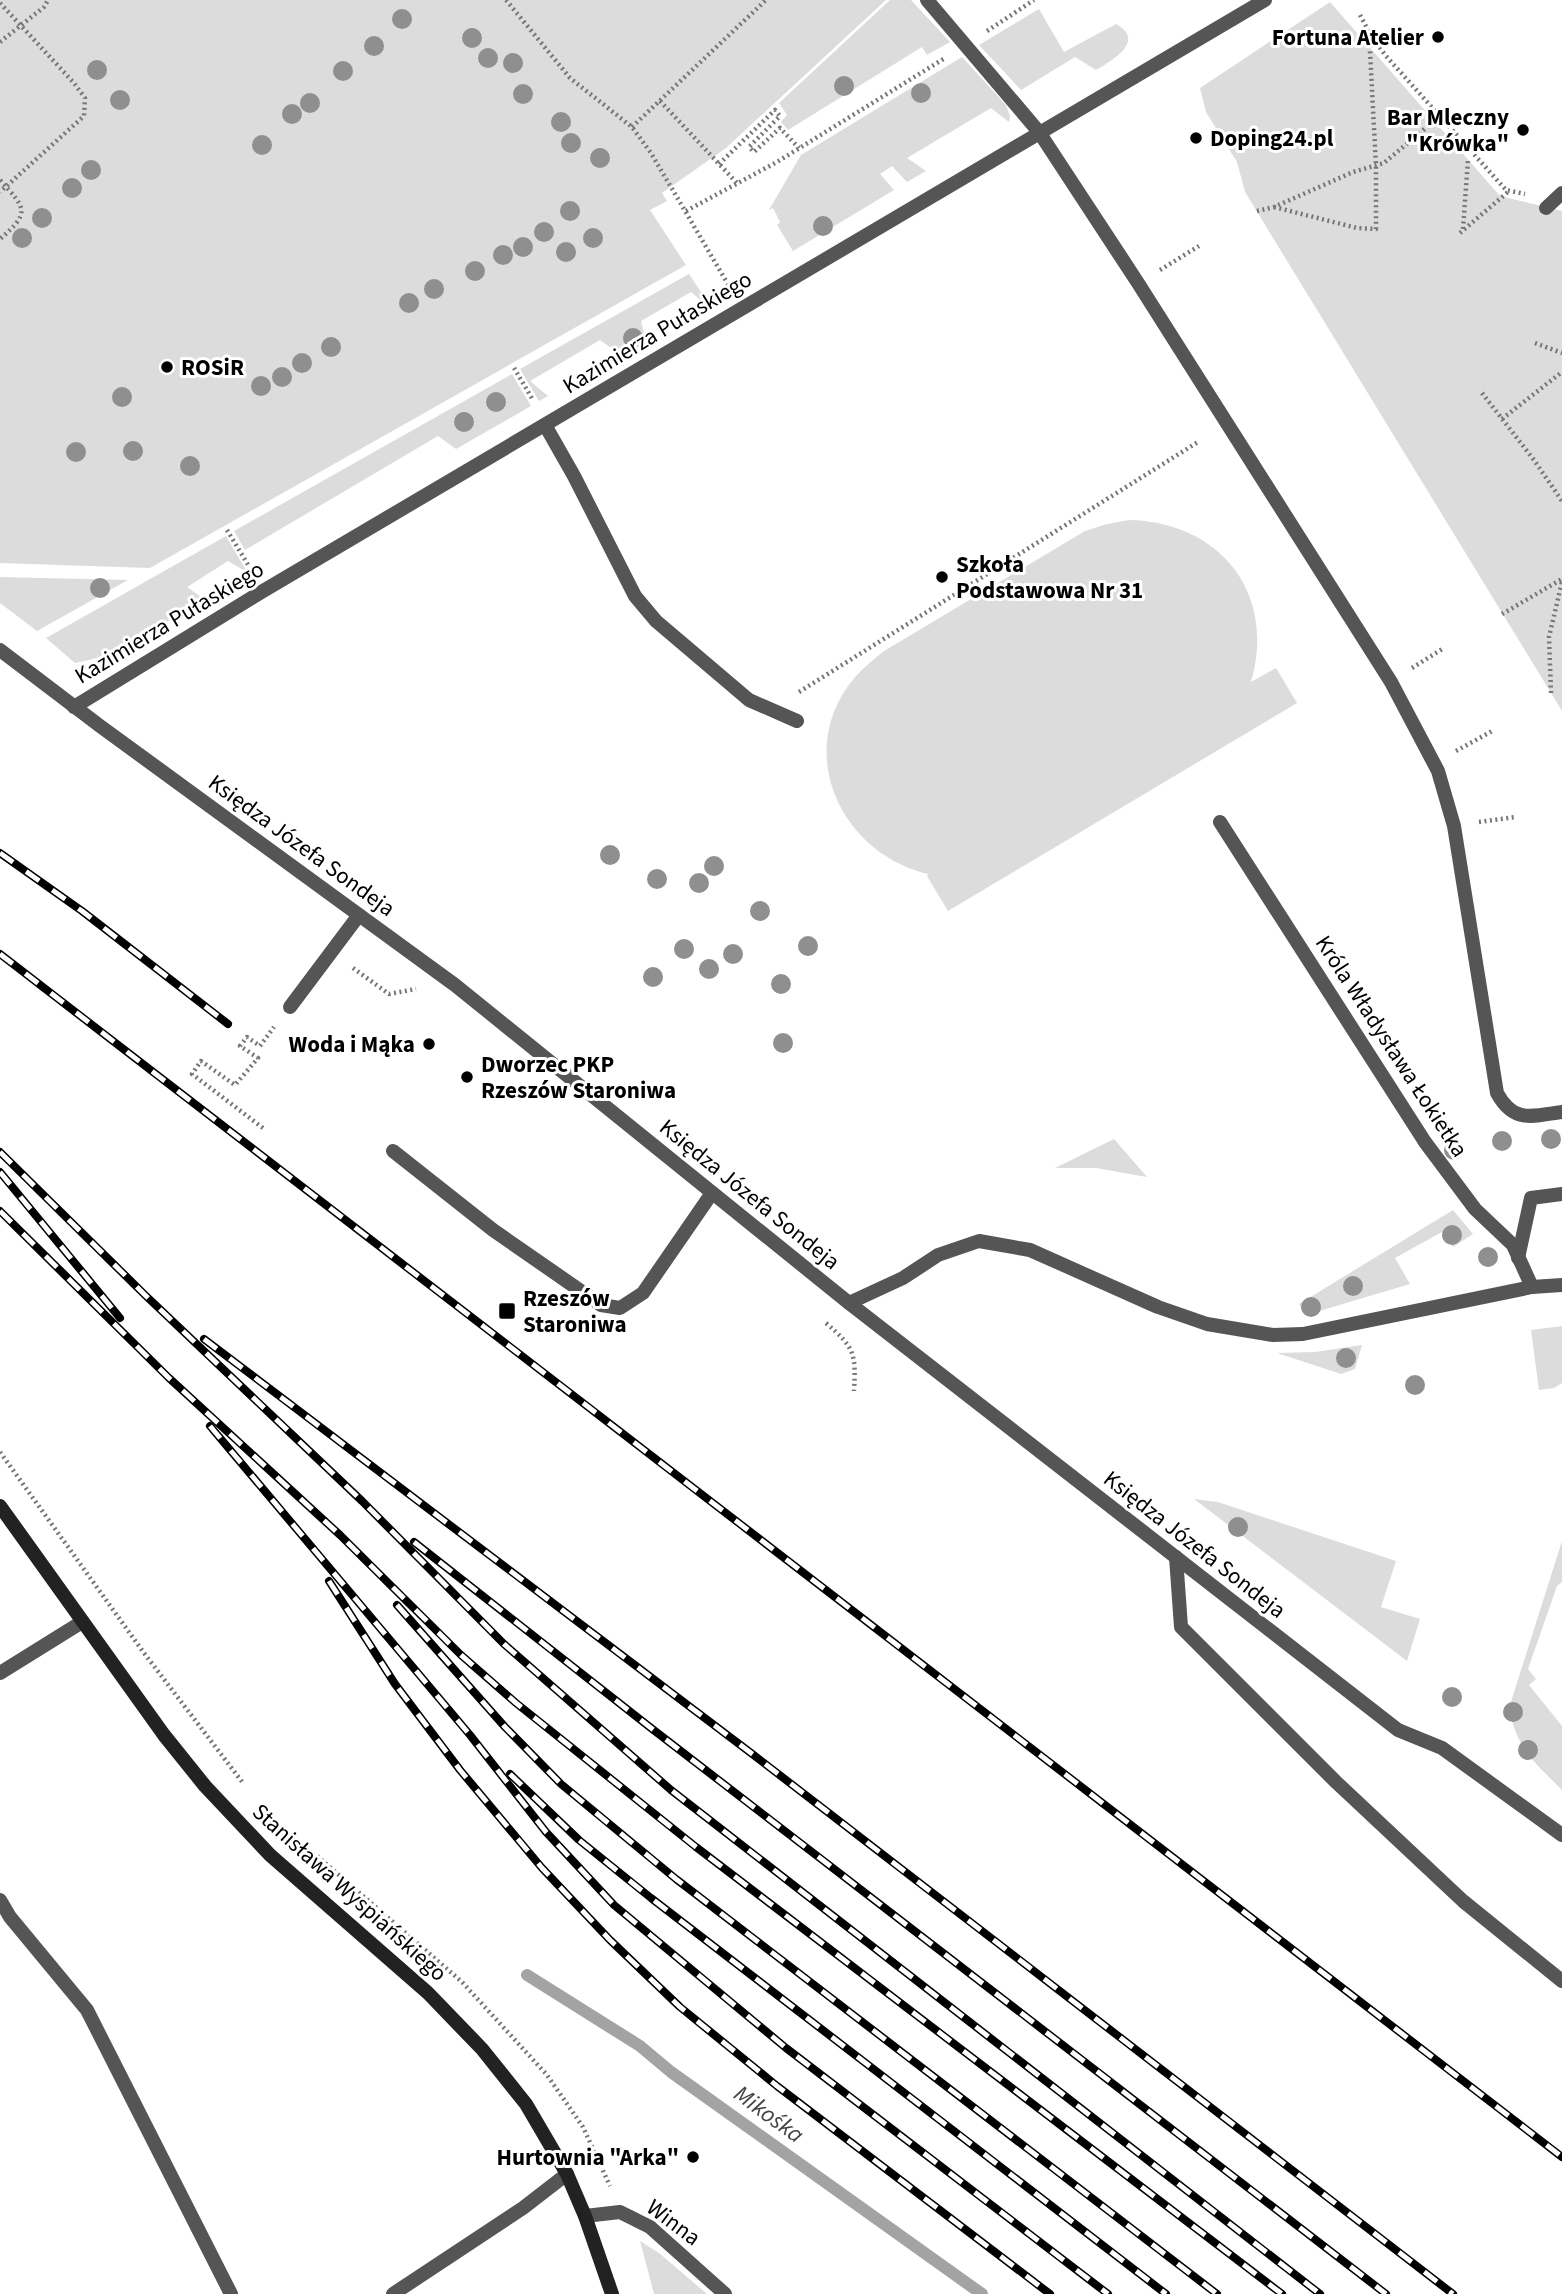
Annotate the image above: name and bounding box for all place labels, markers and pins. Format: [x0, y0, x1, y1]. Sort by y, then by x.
place label: Fortuna Atelier [1272, 21, 1425, 54]
marker: Fortuna Atelier [1430, 29, 1446, 45]
place label: Bar Mleczny "Krówka" [1387, 101, 1509, 160]
place label: Doping24.pl [1210, 122, 1334, 155]
marker: Bar Mleczny "Krówka" [1515, 122, 1531, 138]
marker: Doping24.pl [1188, 130, 1204, 146]
place label: ROSiR [181, 351, 244, 384]
marker: ROSiR [159, 359, 175, 375]
place label: Szkoła Podstawowa Nr 31 [956, 548, 1143, 607]
marker: Szkoła Podstawowa Nr 31 [934, 569, 950, 585]
place label: Woda i Mąka [289, 1028, 415, 1061]
marker: Woda i Mąka [421, 1036, 437, 1052]
place label: Dworzec PKP Rzeszów Staroniwa [481, 1048, 676, 1107]
marker: Dworzec PKP Rzeszów Staroniwa [459, 1069, 475, 1085]
place label: Rzeszów Staroniwa [523, 1282, 627, 1341]
marker: Rzeszów Staroniwa [497, 1301, 517, 1321]
place label: Hurtownia "Arka" [496, 2141, 679, 2174]
marker: Hurtownia "Arka" [685, 2149, 701, 2165]

